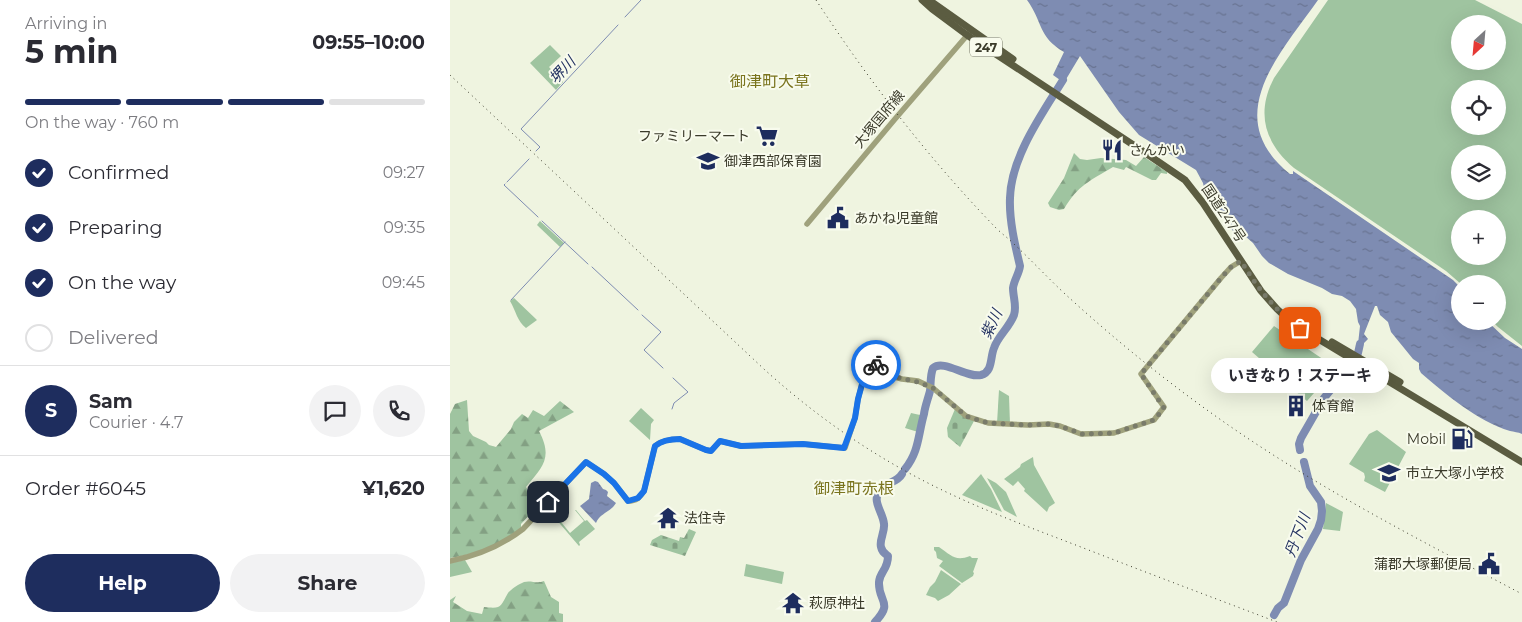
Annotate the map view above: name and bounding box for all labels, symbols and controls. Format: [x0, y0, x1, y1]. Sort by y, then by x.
text: Arriving in [25, 14, 107, 33]
north arrow [1451, 15, 1506, 70]
map controls [1451, 15, 1506, 330]
text: 09:55–10:00 [312, 31, 425, 54]
text: 5 min [25, 32, 118, 71]
road number: 247 [970, 38, 1002, 56]
water label: 堺川 [545, 51, 581, 87]
district label: 御津町大草 [730, 72, 810, 91]
button: locate [1451, 80, 1506, 135]
street label: 大塚国府線 [850, 86, 908, 152]
text: On the way · 760 m [25, 113, 179, 132]
supermarket icon: ファミリーマート [754, 123, 780, 149]
place label: ファミリーマート [638, 127, 750, 145]
restaurant icon: さんかい [1099, 137, 1125, 163]
place label: さんかい [1129, 141, 1185, 159]
button: layers [1451, 145, 1506, 200]
school or university icon: 御津西部保育園 [695, 148, 721, 174]
place label: 御津西部保育園 [724, 152, 822, 170]
icon: check [25, 159, 53, 187]
text: Confirmed [68, 161, 169, 184]
text: 09:27 [383, 163, 425, 182]
street label: 国道247号 [1198, 180, 1250, 246]
public building icon: あかね児童館 [825, 205, 851, 231]
place label: あかね児童館 [854, 209, 938, 227]
button: + [1451, 210, 1506, 265]
icon: check [25, 214, 53, 242]
text: Preparing [68, 216, 163, 239]
text: 09:35 [383, 218, 425, 237]
icon: check [25, 269, 53, 297]
text: On the way [68, 271, 176, 294]
text: 09:45 [382, 273, 425, 292]
button: − [1451, 275, 1506, 330]
water label: 紫川 [976, 305, 1007, 342]
pin [1279, 307, 1321, 349]
icon: bag [1286, 314, 1314, 342]
text: Delivered [68, 326, 159, 349]
courier [851, 340, 901, 390]
icon: bike [862, 351, 890, 379]
callout: いきなり！ステーキ [1211, 358, 1389, 393]
text: いきなり！ステーキ [1228, 366, 1372, 385]
button: chat [309, 385, 361, 437]
button: phone [373, 385, 425, 437]
text: Sam [89, 390, 133, 413]
building icon: 体育館 [1283, 393, 1309, 419]
place label: 体育館 [1312, 397, 1354, 415]
text: S [45, 399, 57, 422]
text: Courier · 4.7 [89, 413, 183, 432]
fuel station icon: Mobil [1449, 426, 1475, 452]
place label: Mobil [1407, 430, 1446, 448]
school or university icon: 市立大塚小学校 [1376, 460, 1402, 486]
place label: 市立大塚小学校 [1406, 464, 1504, 482]
text: Order #6045 [25, 477, 146, 500]
text: ¥1,620 [362, 477, 425, 500]
district label: 御津町赤根 [814, 479, 894, 498]
pin [527, 481, 569, 523]
icon: home [534, 488, 562, 516]
temple icon: 法住寺 [655, 505, 681, 531]
place label: 法住寺 [684, 509, 726, 527]
water label: 丹下川 [1280, 509, 1315, 559]
public building icon: 蒲郡大塚郵便局 [1476, 551, 1502, 577]
button: Help [25, 554, 220, 612]
button: Share [230, 554, 425, 612]
place label: 蒲郡大塚郵便局 [1374, 555, 1472, 573]
temple icon: 萩原神社 [780, 590, 806, 616]
place label: 萩原神社 [809, 594, 865, 612]

